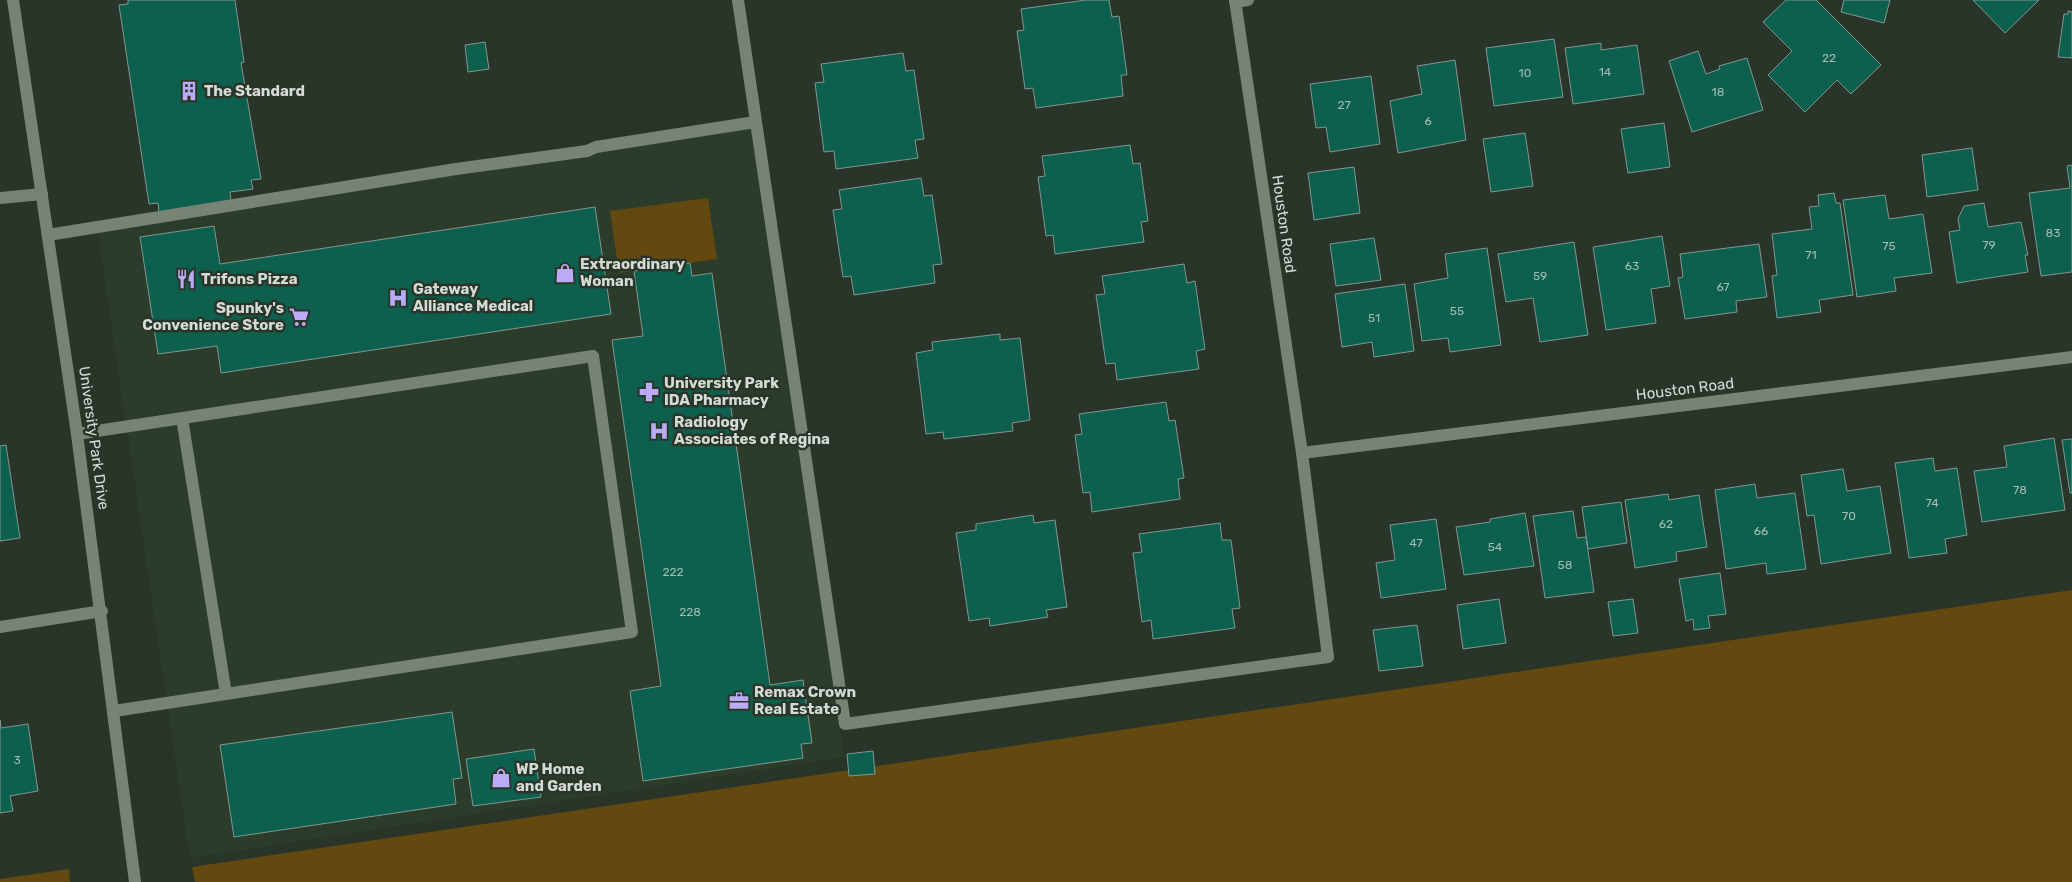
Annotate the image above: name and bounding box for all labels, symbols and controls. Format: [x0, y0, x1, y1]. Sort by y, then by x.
house number: 22 [1822, 51, 1836, 65]
house number: 14 [1599, 65, 1612, 79]
house number: 10 [1519, 66, 1531, 80]
building icon: The Standard [178, 80, 200, 102]
place label: The Standard [204, 82, 305, 100]
house number: 18 [1712, 85, 1724, 99]
house number: 27 [1337, 98, 1351, 112]
house number: 6 [1424, 114, 1432, 128]
street label: Houston Road [1268, 174, 1300, 274]
house number: 83 [2046, 226, 2060, 240]
house number: 79 [1982, 238, 1996, 252]
house number: 75 [1882, 239, 1896, 253]
house number: 71 [1805, 248, 1817, 262]
place label: Extraordinary Woman [580, 255, 685, 290]
house number: 63 [1625, 259, 1639, 273]
shop icon: Extraordinary Woman [554, 262, 576, 284]
restaurant icon: Trifons Pizza [175, 268, 197, 290]
house number: 59 [1533, 269, 1547, 283]
place label: Trifons Pizza [201, 270, 298, 288]
place label: Gateway Alliance Medical [413, 280, 533, 315]
house number: 67 [1716, 280, 1730, 294]
hospital icon: Gateway Alliance Medical [387, 287, 409, 309]
place label: Spunky's Convenience Store [142, 299, 284, 334]
house number: 55 [1450, 304, 1464, 318]
supermarket icon: Spunky's Convenience Store [288, 306, 310, 328]
house number: 51 [1368, 311, 1380, 325]
street label: University Park Drive [75, 365, 113, 511]
place label: University Park IDA Pharmacy [664, 374, 779, 409]
street label: Houston Road [1635, 374, 1735, 404]
pharmacy icon: University Park IDA Pharmacy [638, 381, 660, 403]
place label: Radiology Associates of Regina [674, 413, 830, 448]
hospital icon: Radiology Associates of Regina [648, 420, 670, 442]
house number: 78 [2013, 483, 2027, 497]
house number: 74 [1925, 496, 1939, 510]
house number: 70 [1842, 509, 1856, 523]
house number: 62 [1659, 517, 1673, 531]
house number: 66 [1754, 524, 1768, 538]
house number: 47 [1409, 536, 1423, 550]
house number: 54 [1488, 540, 1503, 554]
house number: 58 [1558, 558, 1572, 572]
house number: 222 [662, 565, 684, 579]
house number: 228 [679, 605, 701, 619]
place label: Remax Crown Real Estate [754, 683, 856, 718]
office icon: Remax Crown Real Estate [728, 690, 750, 712]
house number: 3 [13, 753, 21, 767]
place label: WP Home and Garden [516, 760, 602, 795]
shop icon: WP Home and Garden [490, 767, 512, 789]

